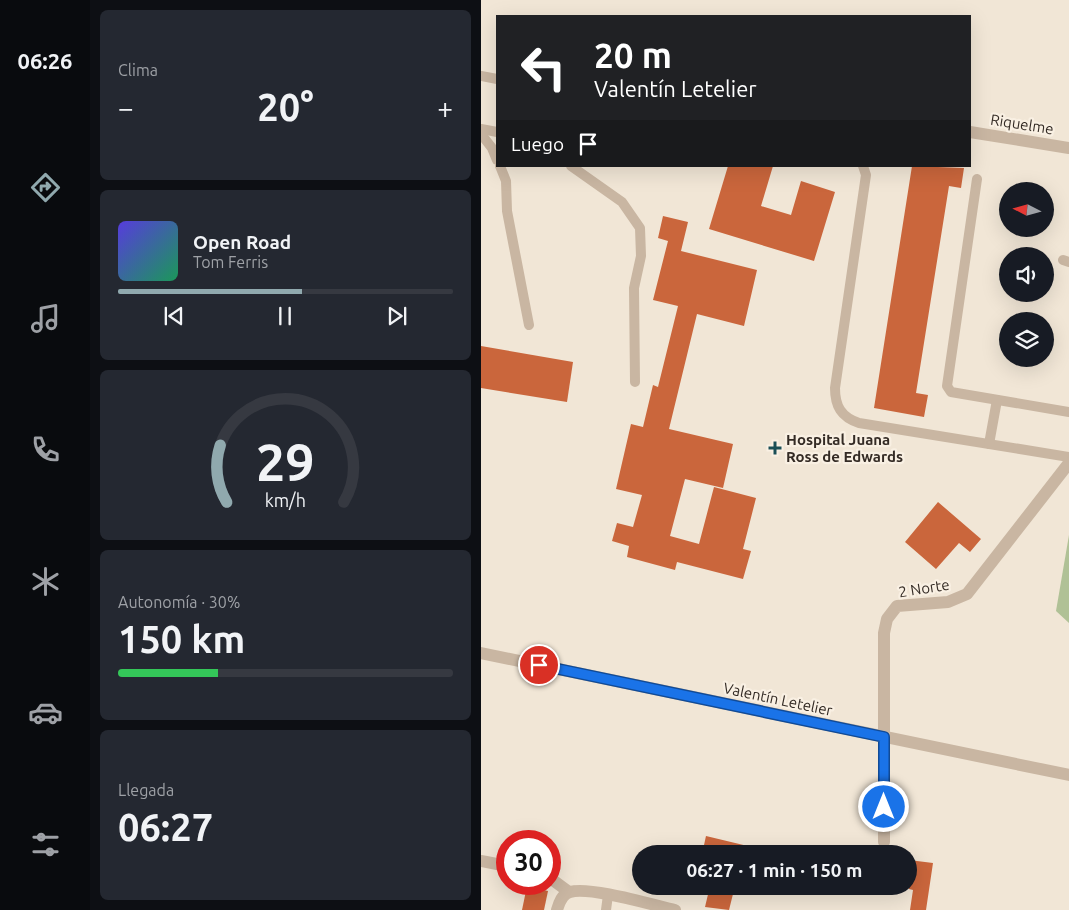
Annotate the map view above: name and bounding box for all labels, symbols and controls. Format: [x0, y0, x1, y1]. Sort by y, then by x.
icon: left [511, 35, 576, 100]
text: 20 m [594, 35, 672, 75]
text: 06:26 [17, 48, 73, 73]
text: Clima [118, 61, 158, 79]
text: Valentín Letelier [594, 76, 757, 101]
text: 20° [257, 86, 314, 128]
text: − [118, 92, 134, 123]
text: + [437, 92, 453, 123]
street label: Riquelme [989, 111, 1055, 137]
icon: arrive [574, 130, 602, 158]
text: Luego [511, 133, 564, 155]
icon: directions [28, 170, 63, 205]
north arrow [999, 182, 1053, 238]
map controls [999, 182, 1054, 367]
text: Open Road [193, 231, 291, 253]
button: sound [999, 247, 1054, 302]
text: Tom Ferris [193, 253, 268, 271]
icon: music [28, 301, 63, 336]
icon: previous [160, 302, 188, 330]
icon: pause [271, 302, 299, 330]
icon: next [383, 302, 411, 330]
button: layers [999, 312, 1054, 367]
place label: Hospital Juana Ross de Edwards [786, 431, 903, 465]
icon: phone [28, 432, 63, 467]
text: 29 [256, 433, 315, 491]
marker: Hospital Juana Ross de Edwards [768, 441, 782, 455]
text: km/h [265, 490, 306, 510]
icon: climate [28, 564, 63, 599]
street label: 2 Norte [897, 576, 951, 600]
text: Autonomía · 30% [118, 593, 240, 611]
text: 150 km [118, 618, 245, 660]
pin [518, 644, 560, 686]
icon: arrive [525, 651, 553, 679]
street label: Valentín Letelier [722, 679, 834, 719]
icon: car [28, 695, 63, 730]
position arrow [857, 780, 909, 832]
text: Llegada [118, 781, 174, 799]
text: 06:27 [118, 806, 213, 848]
icon: filters [28, 827, 63, 862]
speed limit sign: 30 [496, 830, 561, 895]
text: 06:27 · 1 min · 150 m [687, 859, 862, 881]

